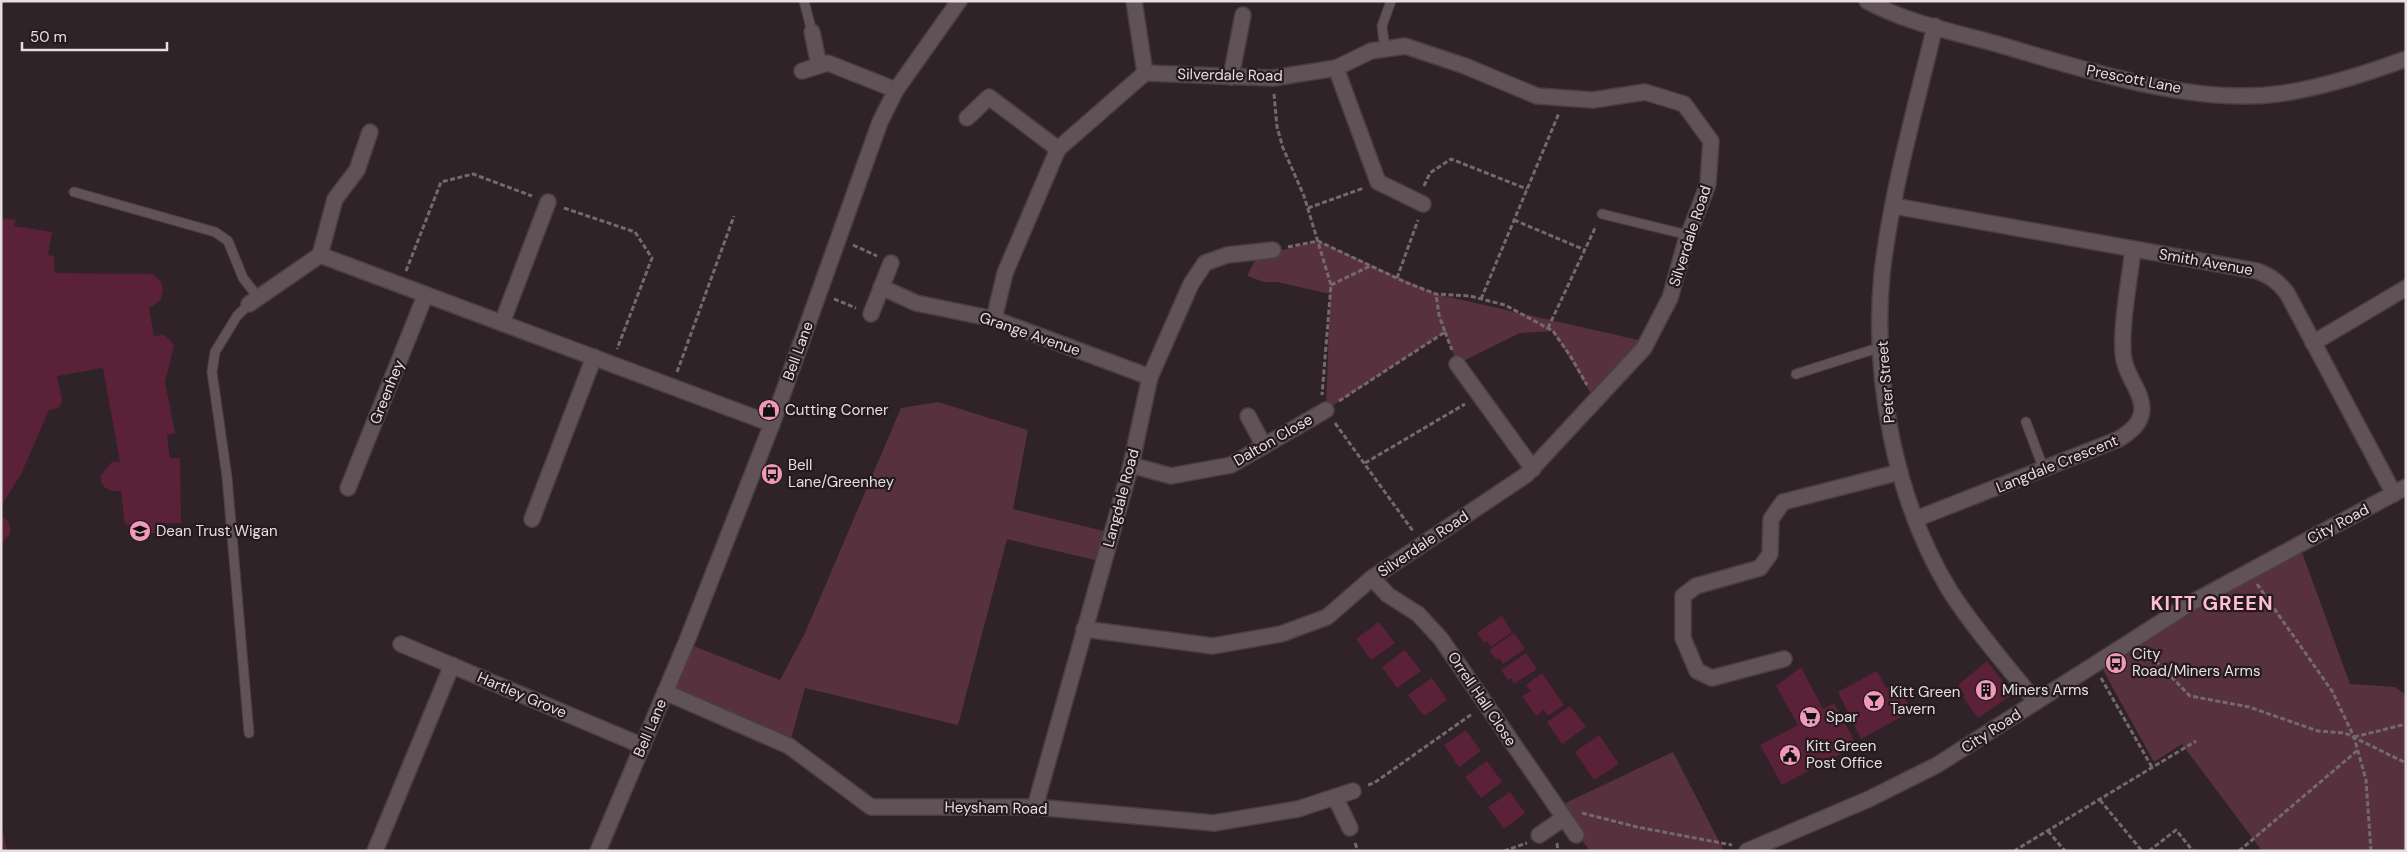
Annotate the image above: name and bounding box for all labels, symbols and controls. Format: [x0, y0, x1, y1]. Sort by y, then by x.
scale bar [22, 20, 168, 52]
text: 50 m [30, 27, 67, 47]
street label: Prescott Lane [2085, 60, 2183, 98]
street label: Silverdale Road [1177, 64, 1283, 86]
street label: Silverdale Road [1664, 183, 1716, 289]
street label: Smith Avenue [2157, 244, 2255, 280]
street label: Grange Avenue [977, 307, 1083, 361]
street label: Bell Lane [778, 319, 818, 383]
street label: Peter Street [1872, 340, 1900, 424]
street label: Greenhey [365, 356, 409, 427]
shop icon: Cutting Corner [757, 398, 781, 422]
place label: Cutting Corner [785, 400, 889, 420]
street label: Dalton Close [1230, 409, 1316, 471]
street label: Langdale Crescent [1993, 430, 2121, 498]
street label: Langdale Road [1098, 447, 1144, 549]
place label: Bell Lane/Greenhey [788, 455, 895, 492]
bus stop icon: Bell Lane/Greenhey [760, 462, 784, 486]
street label: City Road [2304, 499, 2372, 549]
street label: Silverdale Road [1374, 506, 1472, 582]
school or university icon: Dean Trust Wigan [128, 519, 152, 543]
place label: Dean Trust Wigan [156, 521, 278, 541]
district label: KITT GREEN [2150, 590, 2274, 616]
place label: City Road/Miners Arms [2132, 644, 2260, 681]
street label: Orrell Hall Close [1443, 648, 1521, 750]
bus stop icon: City Road/Miners Arms [2104, 651, 2128, 675]
street label: Hartley Grove [474, 667, 570, 723]
building icon: Miners Arms [1974, 678, 1998, 702]
place label: Miners Arms [2002, 680, 2089, 700]
place label: Kitt Green Tavern [1890, 682, 1960, 719]
bar icon: Kitt Green Tavern [1862, 689, 1886, 713]
street label: Bell Lane [629, 696, 671, 760]
street label: City Road [1957, 704, 2025, 758]
supermarket icon: Spar [1798, 705, 1822, 729]
place label: Spar [1826, 707, 1858, 727]
place label: Kitt Green Post Office [1806, 736, 1883, 773]
public building icon: Kitt Green Post Office [1778, 743, 1802, 767]
street label: Heysham Road [944, 797, 1048, 819]

